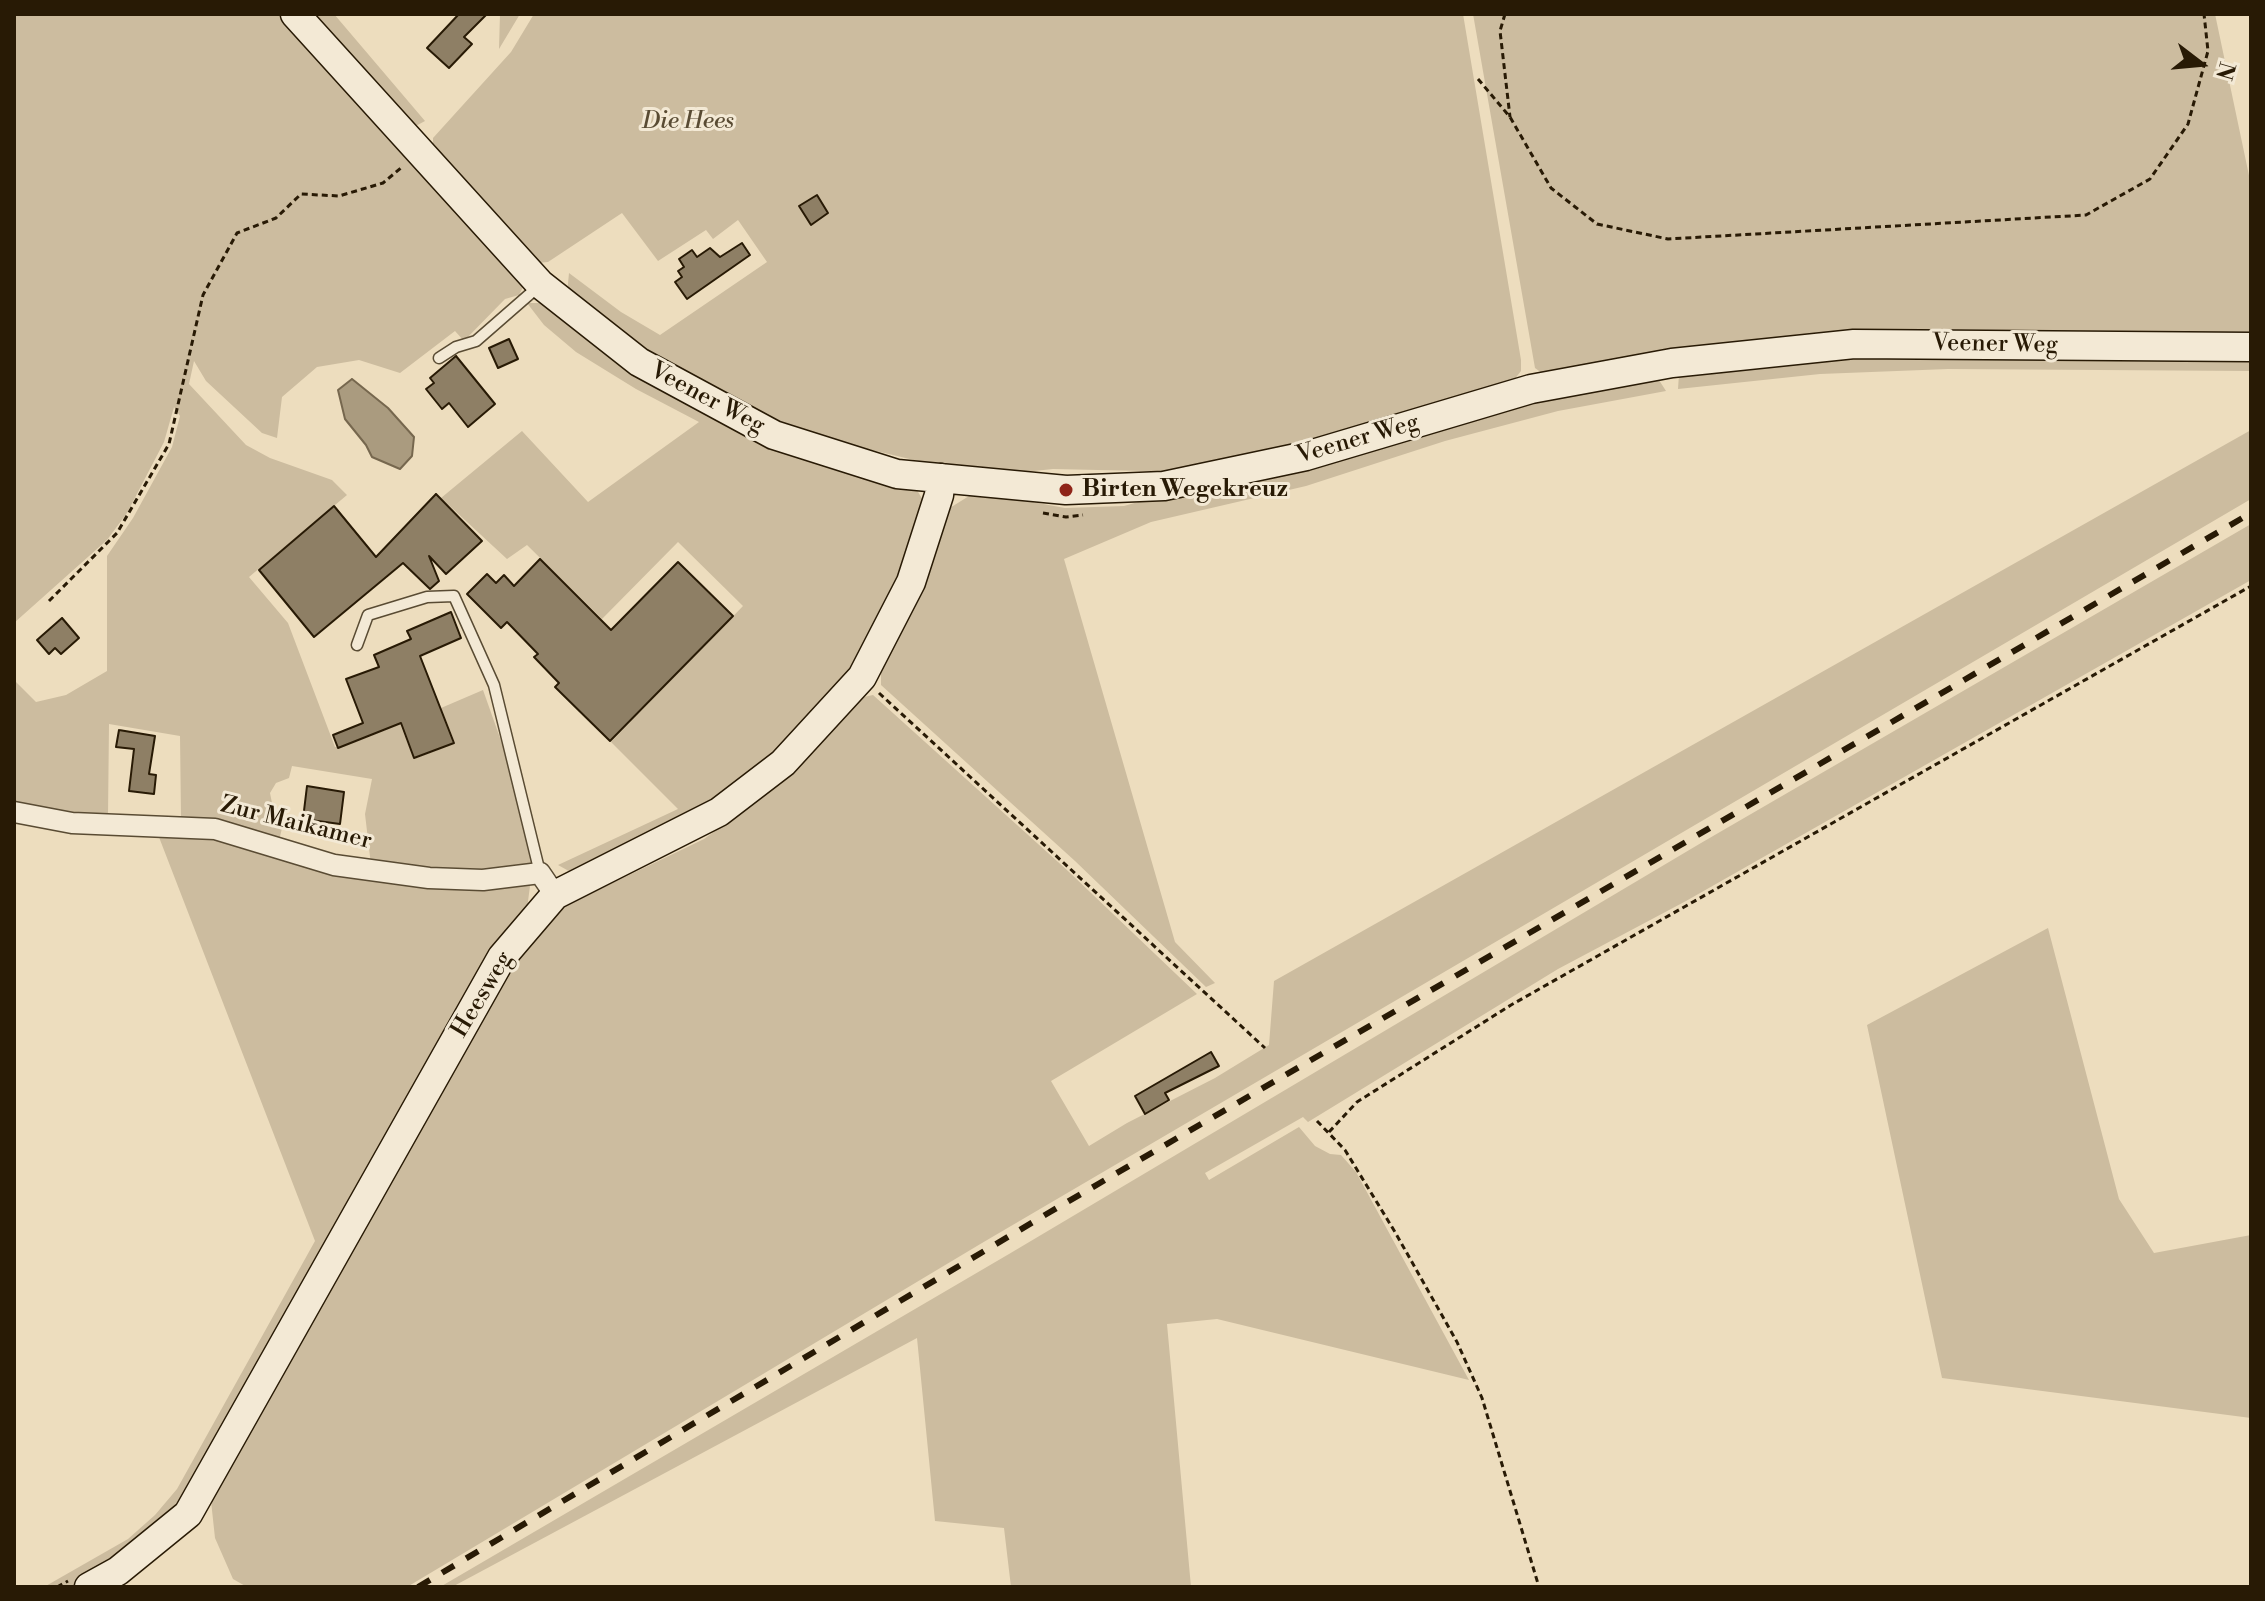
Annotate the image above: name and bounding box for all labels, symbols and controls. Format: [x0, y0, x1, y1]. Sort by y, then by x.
north arrow [2161, 24, 2241, 104]
text: N [2209, 59, 2240, 83]
park label: Die Hees [642, 108, 734, 136]
street label: Veener Weg [1932, 330, 2058, 360]
street label: Veener Weg [645, 357, 769, 441]
street label: Veener Weg [1294, 409, 1422, 471]
place label: Birten Wegekreuz [1082, 476, 1288, 504]
marker: Birten Wegekreuz [1057, 481, 1075, 499]
street label: Zur Maikamer [217, 791, 375, 857]
street label: Heesweg [446, 947, 520, 1043]

